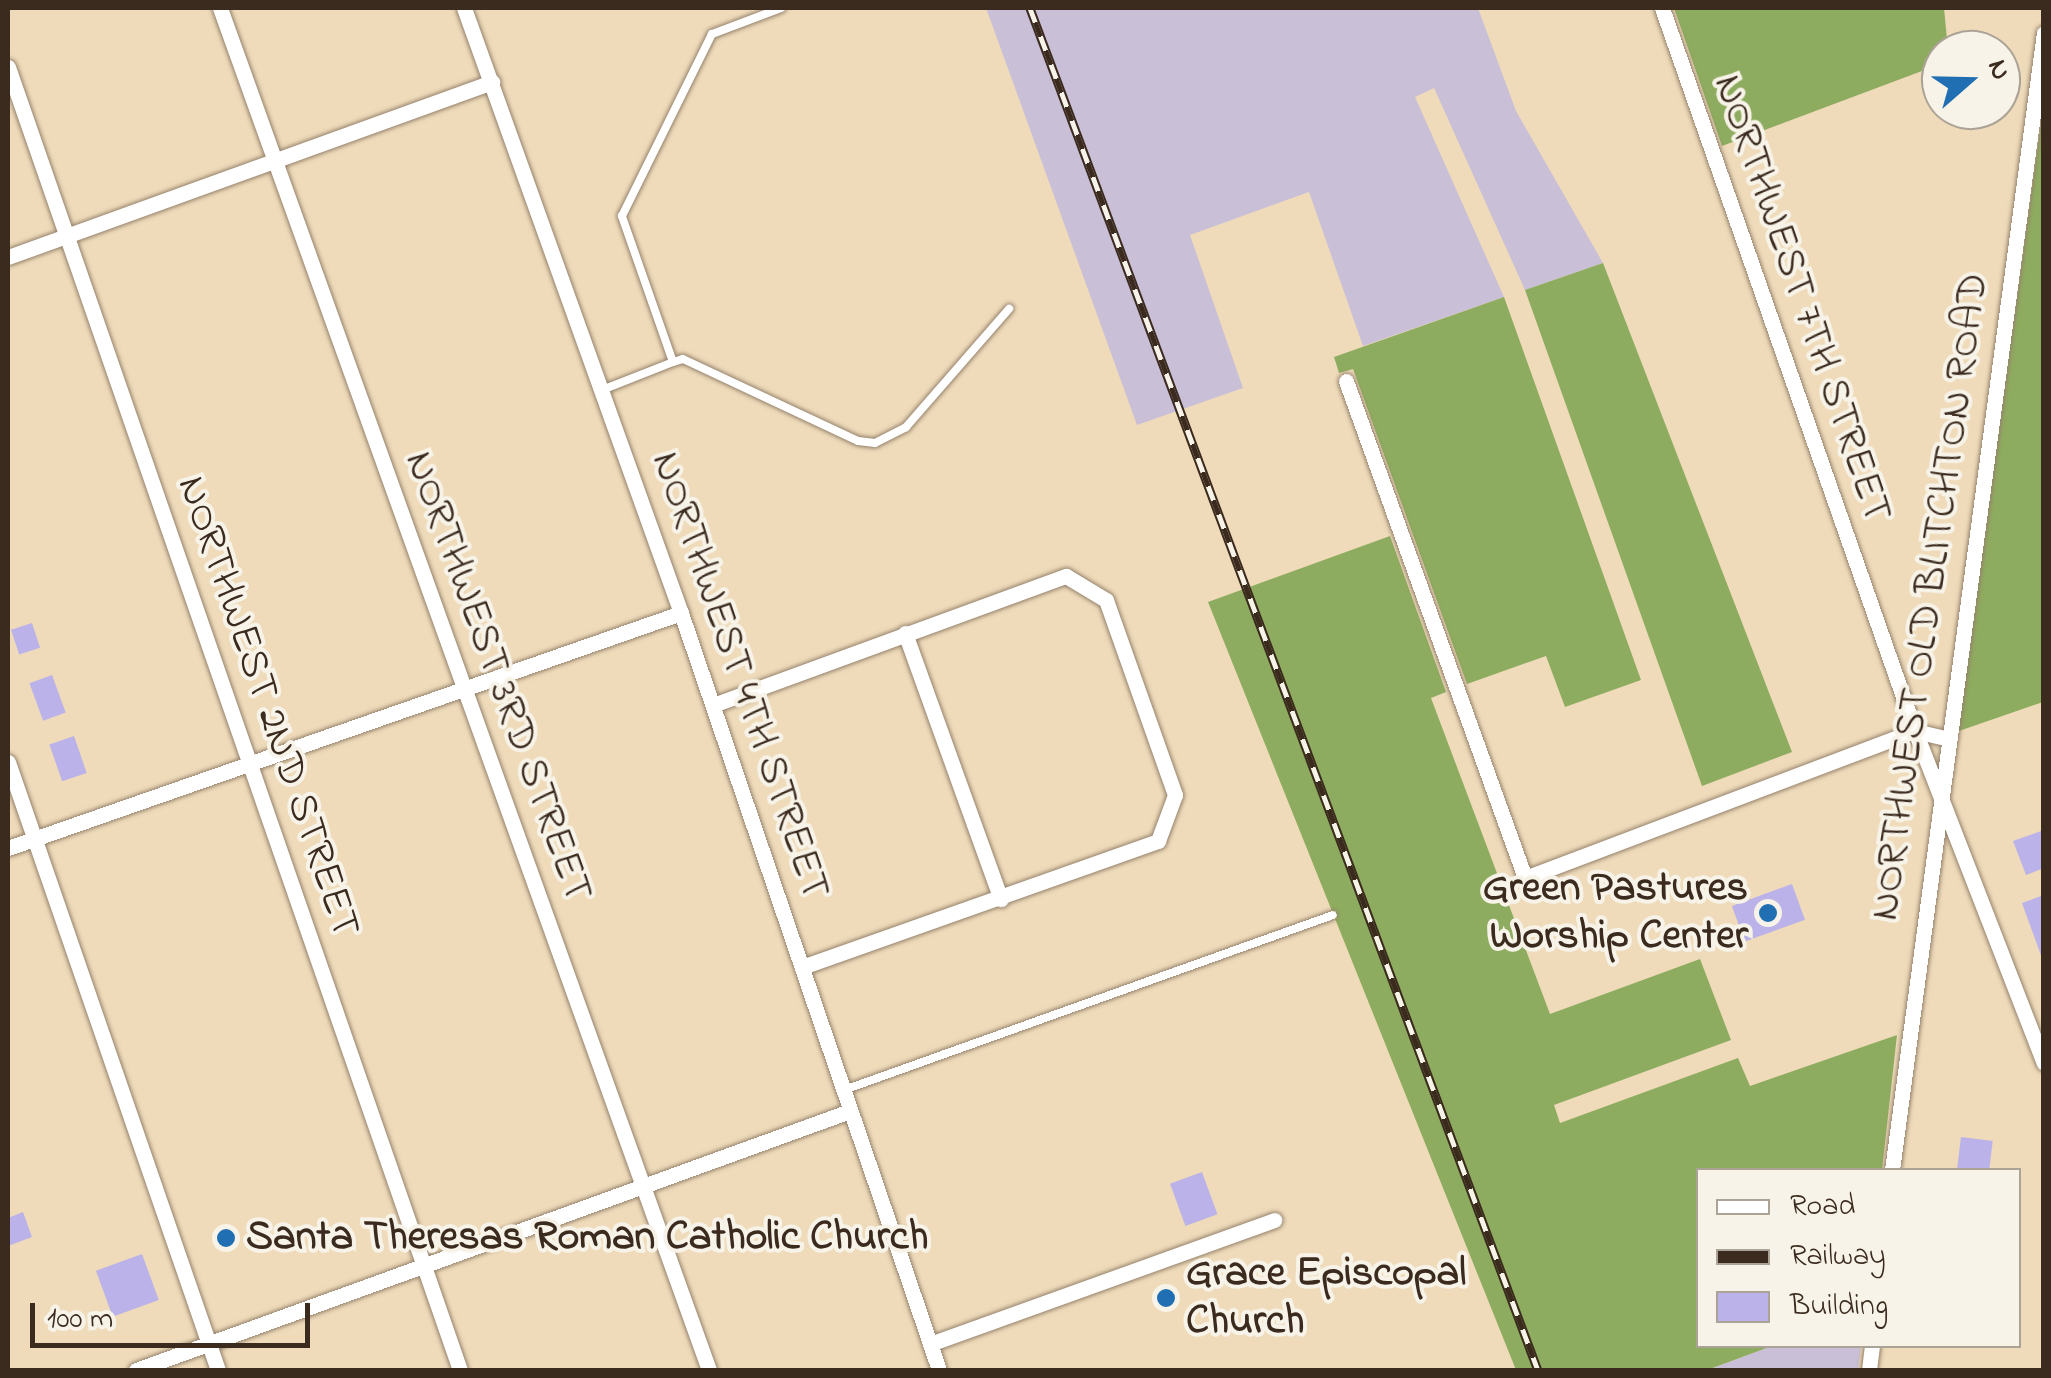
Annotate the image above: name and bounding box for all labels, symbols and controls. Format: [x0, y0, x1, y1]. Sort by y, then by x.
north arrow [1921, 30, 2021, 130]
text: N [1975, 54, 2020, 86]
street label: NORTHWEST 7TH STREET [1701, 69, 1901, 529]
street label: NORTHWEST OLD BLITCHTON ROAD [1861, 270, 2001, 924]
street label: NORTHWEST 3RD STREET [392, 445, 602, 909]
street label: NORTHWEST 4TH STREET [639, 446, 839, 906]
street label: NORTHWEST 2ND STREET [164, 470, 370, 944]
place label: Green Pastures Worship Center [1483, 864, 1748, 962]
marker: Green Pastures Worship Center [1757, 902, 1779, 924]
legend [1696, 1168, 2021, 1348]
text: Road [1790, 1185, 1855, 1229]
place label: Santa Theresas Roman Catholic Church [246, 1213, 928, 1263]
marker: Santa Theresas Roman Catholic Church [215, 1227, 237, 1249]
text: Railway [1790, 1235, 1886, 1279]
place label: Grace Episcopal Church [1186, 1249, 1466, 1348]
scale bar [35, 1283, 315, 1345]
text: Building [1790, 1285, 1888, 1329]
marker: Grace Episcopal Church [1155, 1287, 1177, 1309]
text: 100 m [47, 1298, 113, 1342]

